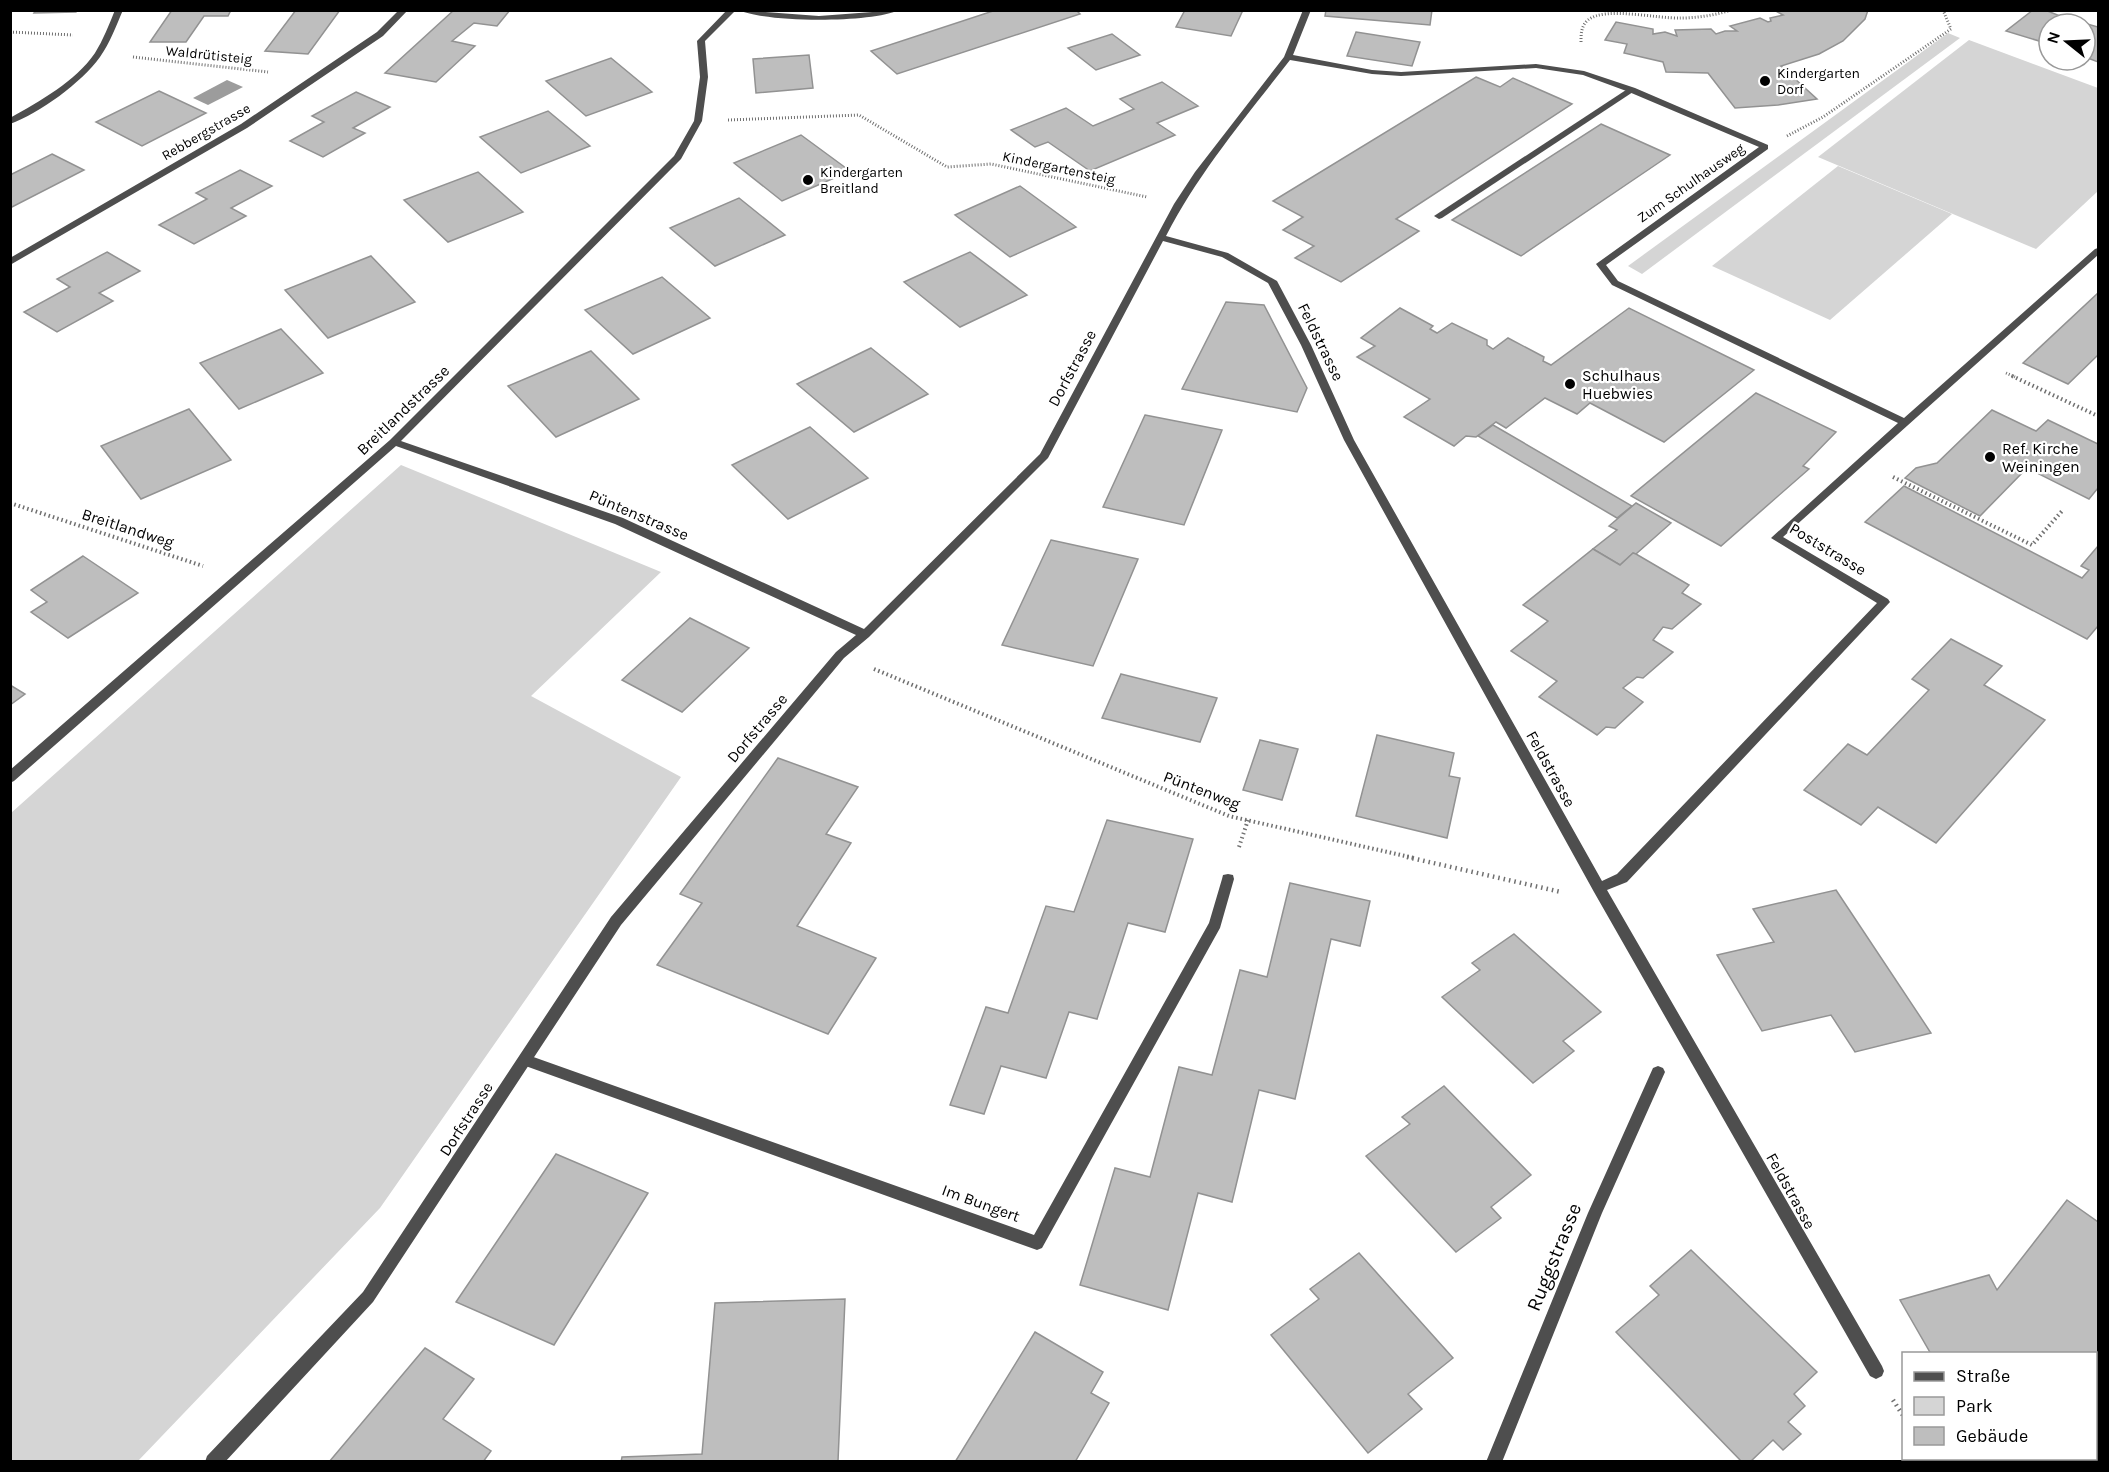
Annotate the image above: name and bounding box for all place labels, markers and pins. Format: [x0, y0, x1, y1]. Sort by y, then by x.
place label: Kindergarten Dorf [1777, 65, 1860, 98]
marker: Kindergarten Dorf [1758, 74, 1772, 88]
place label: Kindergarten Breitland [820, 164, 903, 197]
marker: Kindergarten Breitland [801, 173, 815, 187]
place label: Schulhaus Huebwies [1582, 366, 1660, 403]
marker: Schulhaus Huebwies [1563, 377, 1577, 391]
place label: Ref. Kirche Weiningen [2002, 439, 2080, 476]
marker: Ref. Kirche Weiningen [1983, 450, 1997, 464]

